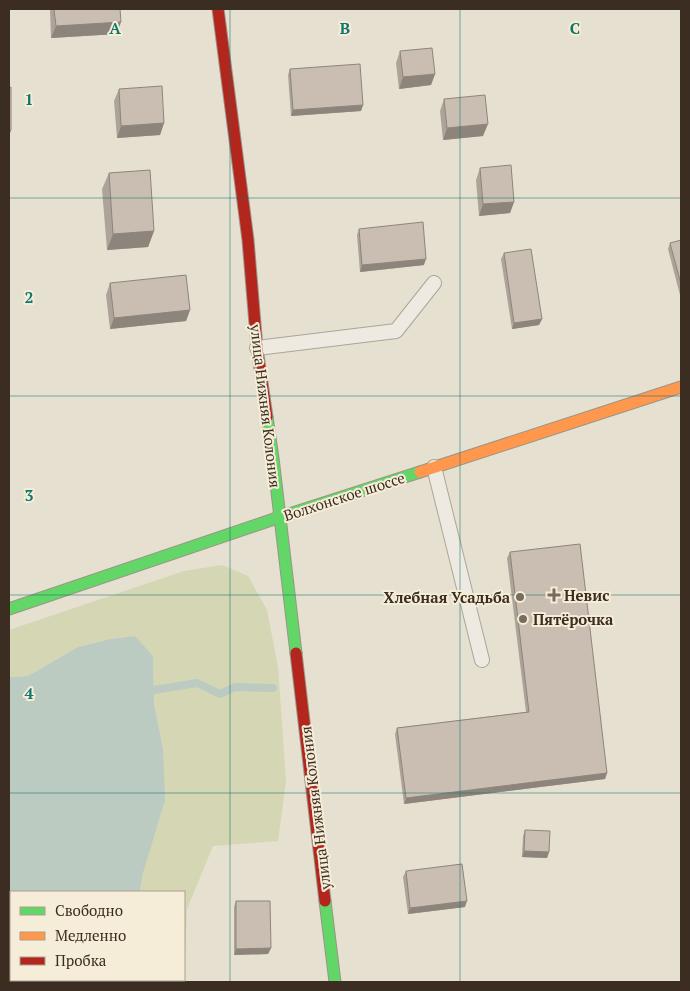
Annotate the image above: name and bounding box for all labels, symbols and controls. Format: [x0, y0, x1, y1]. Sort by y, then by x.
text: A [109, 17, 121, 39]
text: B [340, 17, 350, 39]
text: C [570, 17, 580, 39]
text: 1 [24, 88, 34, 110]
text: 2 [24, 286, 34, 308]
street label: улица Нижняя Колония [246, 322, 286, 489]
street label: Волхонское шоссе [281, 467, 407, 525]
text: 3 [24, 484, 34, 506]
place label: Невис [564, 585, 609, 605]
place label: Хлебная Усадьба [384, 587, 511, 607]
marker: Невис [548, 589, 560, 601]
marker: Хлебная Усадьба [514, 591, 526, 603]
place label: Пятёрочка [533, 609, 614, 629]
marker: Пятёрочка [517, 613, 529, 625]
text: 4 [24, 682, 34, 704]
street label: улица Нижняя Колония [295, 725, 335, 892]
legend [10, 891, 185, 981]
text: Свободно [55, 900, 123, 920]
text: Медленно [55, 925, 126, 945]
text: Пробка [55, 950, 107, 970]

